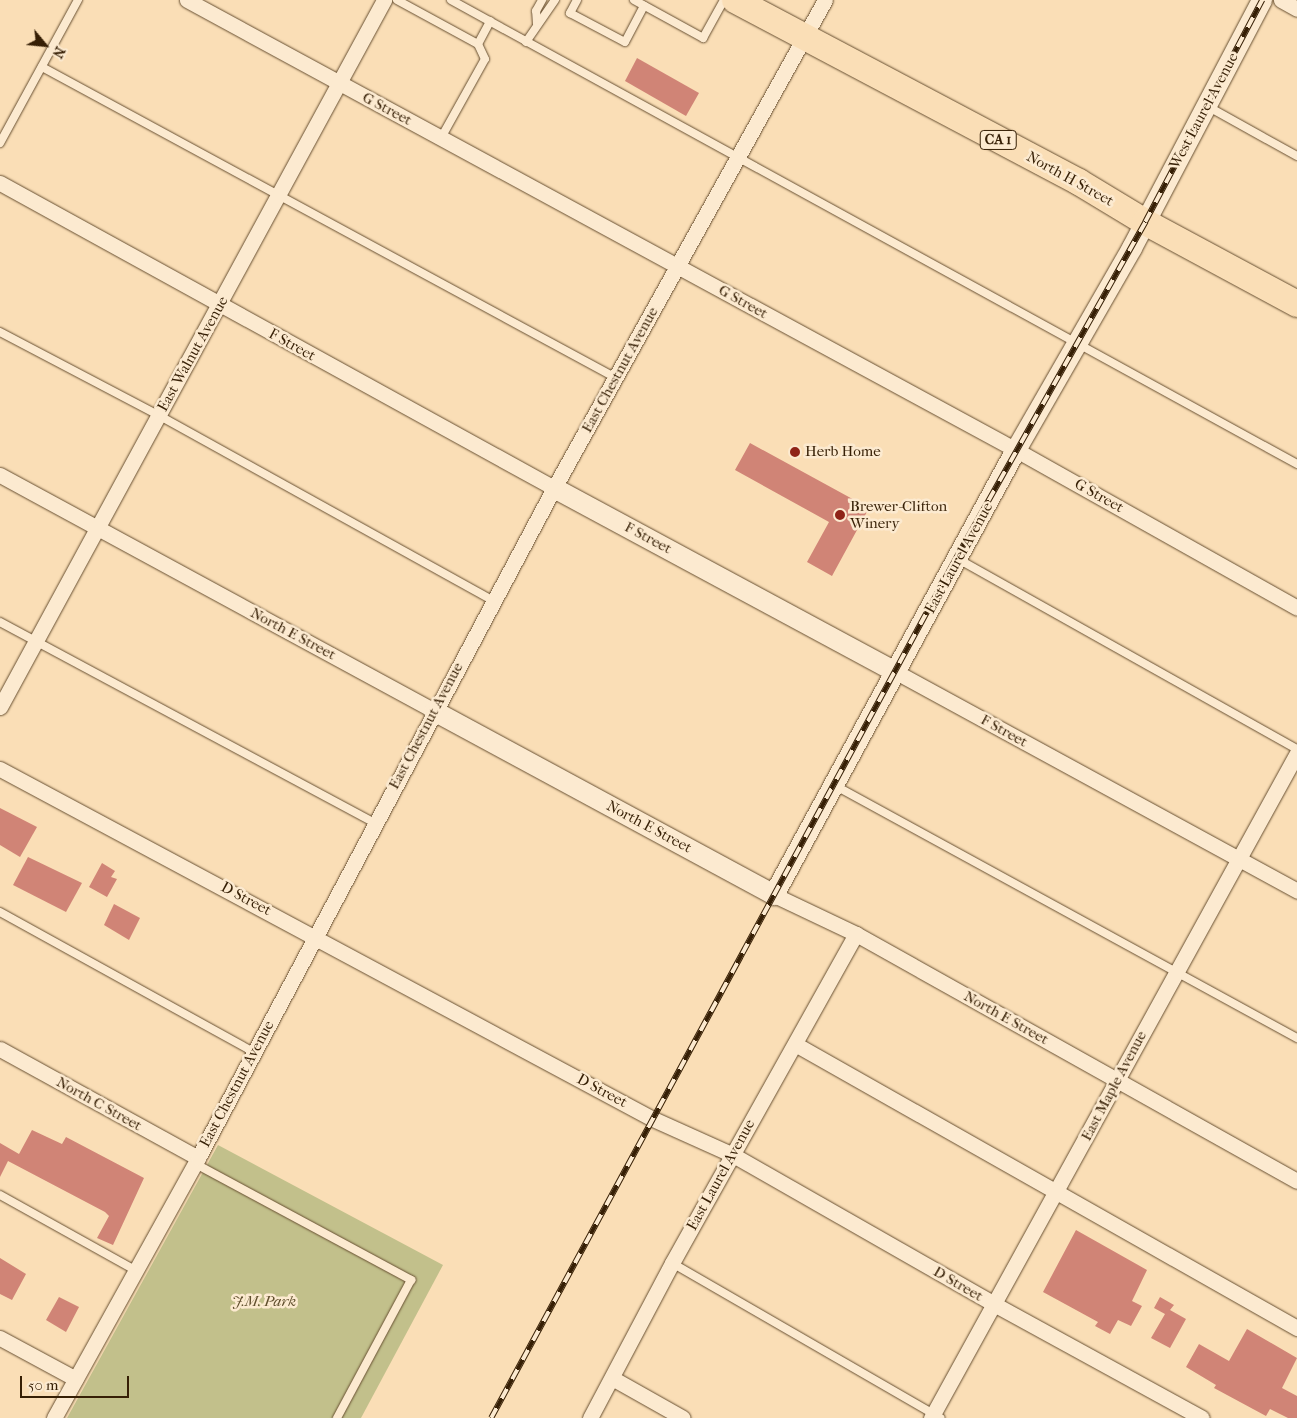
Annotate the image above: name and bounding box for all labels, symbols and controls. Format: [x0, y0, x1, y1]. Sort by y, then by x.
north arrow [20, 20, 70, 70]
text: N [49, 44, 69, 61]
street label: West Laurel Avenue [1166, 50, 1242, 172]
street label: G Street [359, 89, 415, 129]
road number: CA 1 [979, 128, 1017, 152]
street label: North H Street [1023, 148, 1117, 210]
street label: G Street [715, 281, 771, 323]
street label: East Walnut Avenue [154, 293, 232, 415]
street label: East Chestnut Avenue [578, 304, 662, 436]
street label: F Street [265, 325, 319, 365]
place label: Herb Home [805, 443, 881, 461]
marker: Herb Home [789, 446, 801, 458]
street label: G Street [1071, 475, 1127, 517]
place label: Brewer-Clifton Winery [850, 497, 947, 532]
street label: East Laurel Avenue [921, 499, 997, 617]
marker: Brewer-Clifton Winery [834, 509, 846, 521]
street label: F Street [621, 518, 675, 558]
street label: North E Street [247, 604, 339, 664]
street label: East Chestnut Avenue [385, 660, 467, 792]
street label: F Street [977, 711, 1031, 751]
street label: North E Street [603, 797, 695, 857]
street label: D Street [218, 878, 274, 920]
street label: North E Street [961, 987, 1051, 1049]
street label: East Chestnut Avenue [196, 1018, 278, 1150]
street label: East Maple Avenue [1077, 1028, 1151, 1144]
street label: D Street [574, 1070, 630, 1112]
street label: North C Street [53, 1073, 145, 1135]
street label: East Laurel Avenue [683, 1116, 759, 1234]
street label: D Street [930, 1263, 986, 1305]
park label: J.M. Park [232, 1293, 296, 1311]
scale bar [22, 1366, 131, 1398]
text: 50 m [28, 1376, 58, 1394]

